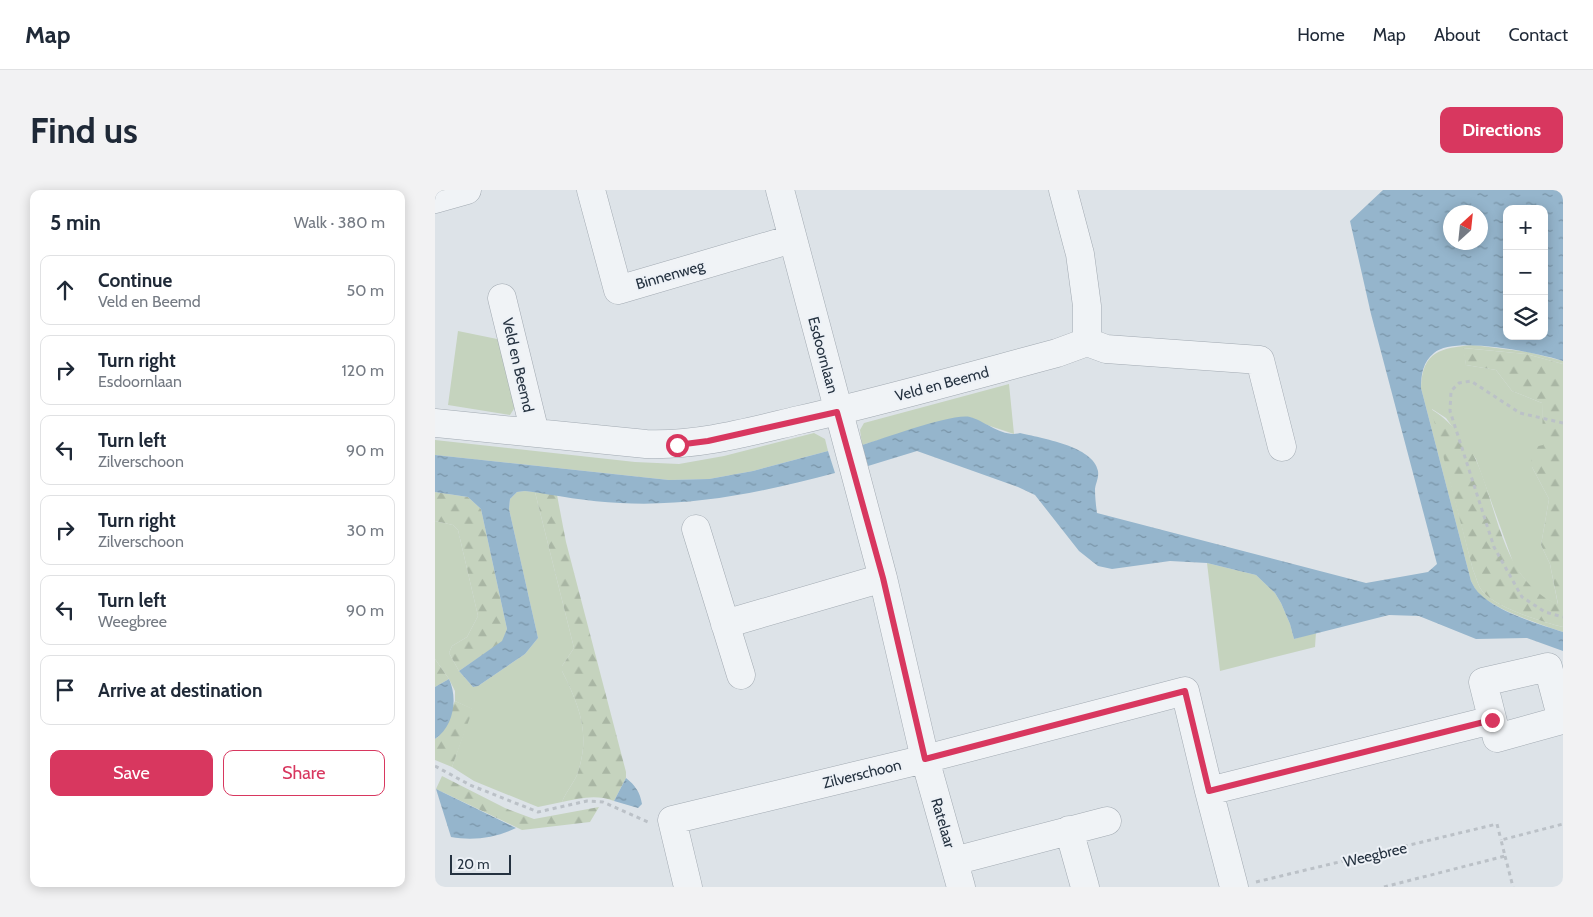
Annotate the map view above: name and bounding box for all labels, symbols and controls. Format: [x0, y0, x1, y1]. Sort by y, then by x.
text: Map [25, 20, 71, 49]
text: Home [1297, 24, 1345, 46]
text: Map [1373, 24, 1406, 46]
text: About [1434, 24, 1480, 46]
text: Contact [1508, 24, 1568, 46]
button: Directions [1440, 107, 1563, 153]
text: Find us [30, 109, 138, 152]
north arrow [1443, 205, 1488, 250]
map controls [1503, 205, 1548, 340]
button: + [1503, 205, 1548, 250]
text: 5 min [50, 210, 101, 235]
text: Walk · 380 m [294, 213, 385, 232]
button: − [1503, 250, 1548, 295]
street label: Binnenweg [634, 256, 707, 293]
text: Continue [98, 269, 172, 292]
icon: ahead [51, 276, 79, 304]
text: 50 m [347, 281, 384, 300]
text: Veld en Beemd [98, 292, 201, 311]
button: layers [1503, 295, 1548, 340]
street label: Esdoornlaan [804, 315, 842, 395]
street label: Veld en Beemd [498, 316, 538, 414]
text: Turn right [98, 349, 176, 372]
icon: right [51, 356, 79, 384]
text: 120 m [342, 361, 384, 380]
street label: Veld en Beemd [893, 363, 991, 405]
text: Esdoornlaan [98, 372, 182, 391]
text: Turn left [98, 429, 166, 452]
route start [666, 434, 689, 457]
icon: left [51, 436, 79, 464]
text: 90 m [346, 441, 384, 460]
text: Zilverschoon [98, 452, 184, 471]
text: Turn right [98, 509, 176, 532]
icon: right [51, 516, 79, 544]
text: 30 m [347, 521, 384, 540]
text: Zilverschoon [98, 532, 184, 551]
text: Turn left [98, 589, 166, 612]
icon: left [51, 596, 79, 624]
text: 90 m [346, 601, 384, 620]
text: Weegbree [98, 612, 167, 631]
icon: arrive [51, 676, 79, 704]
text: Arrive at destination [98, 679, 262, 702]
route end [1481, 709, 1504, 732]
button: Save [50, 750, 213, 796]
button: Share [223, 750, 385, 796]
street label: Zilverschoon [821, 756, 903, 792]
street label: Ratelaar [927, 796, 959, 850]
street label: Weegbree [1341, 839, 1409, 871]
scale bar [450, 852, 511, 875]
text: 20 m [457, 855, 490, 873]

